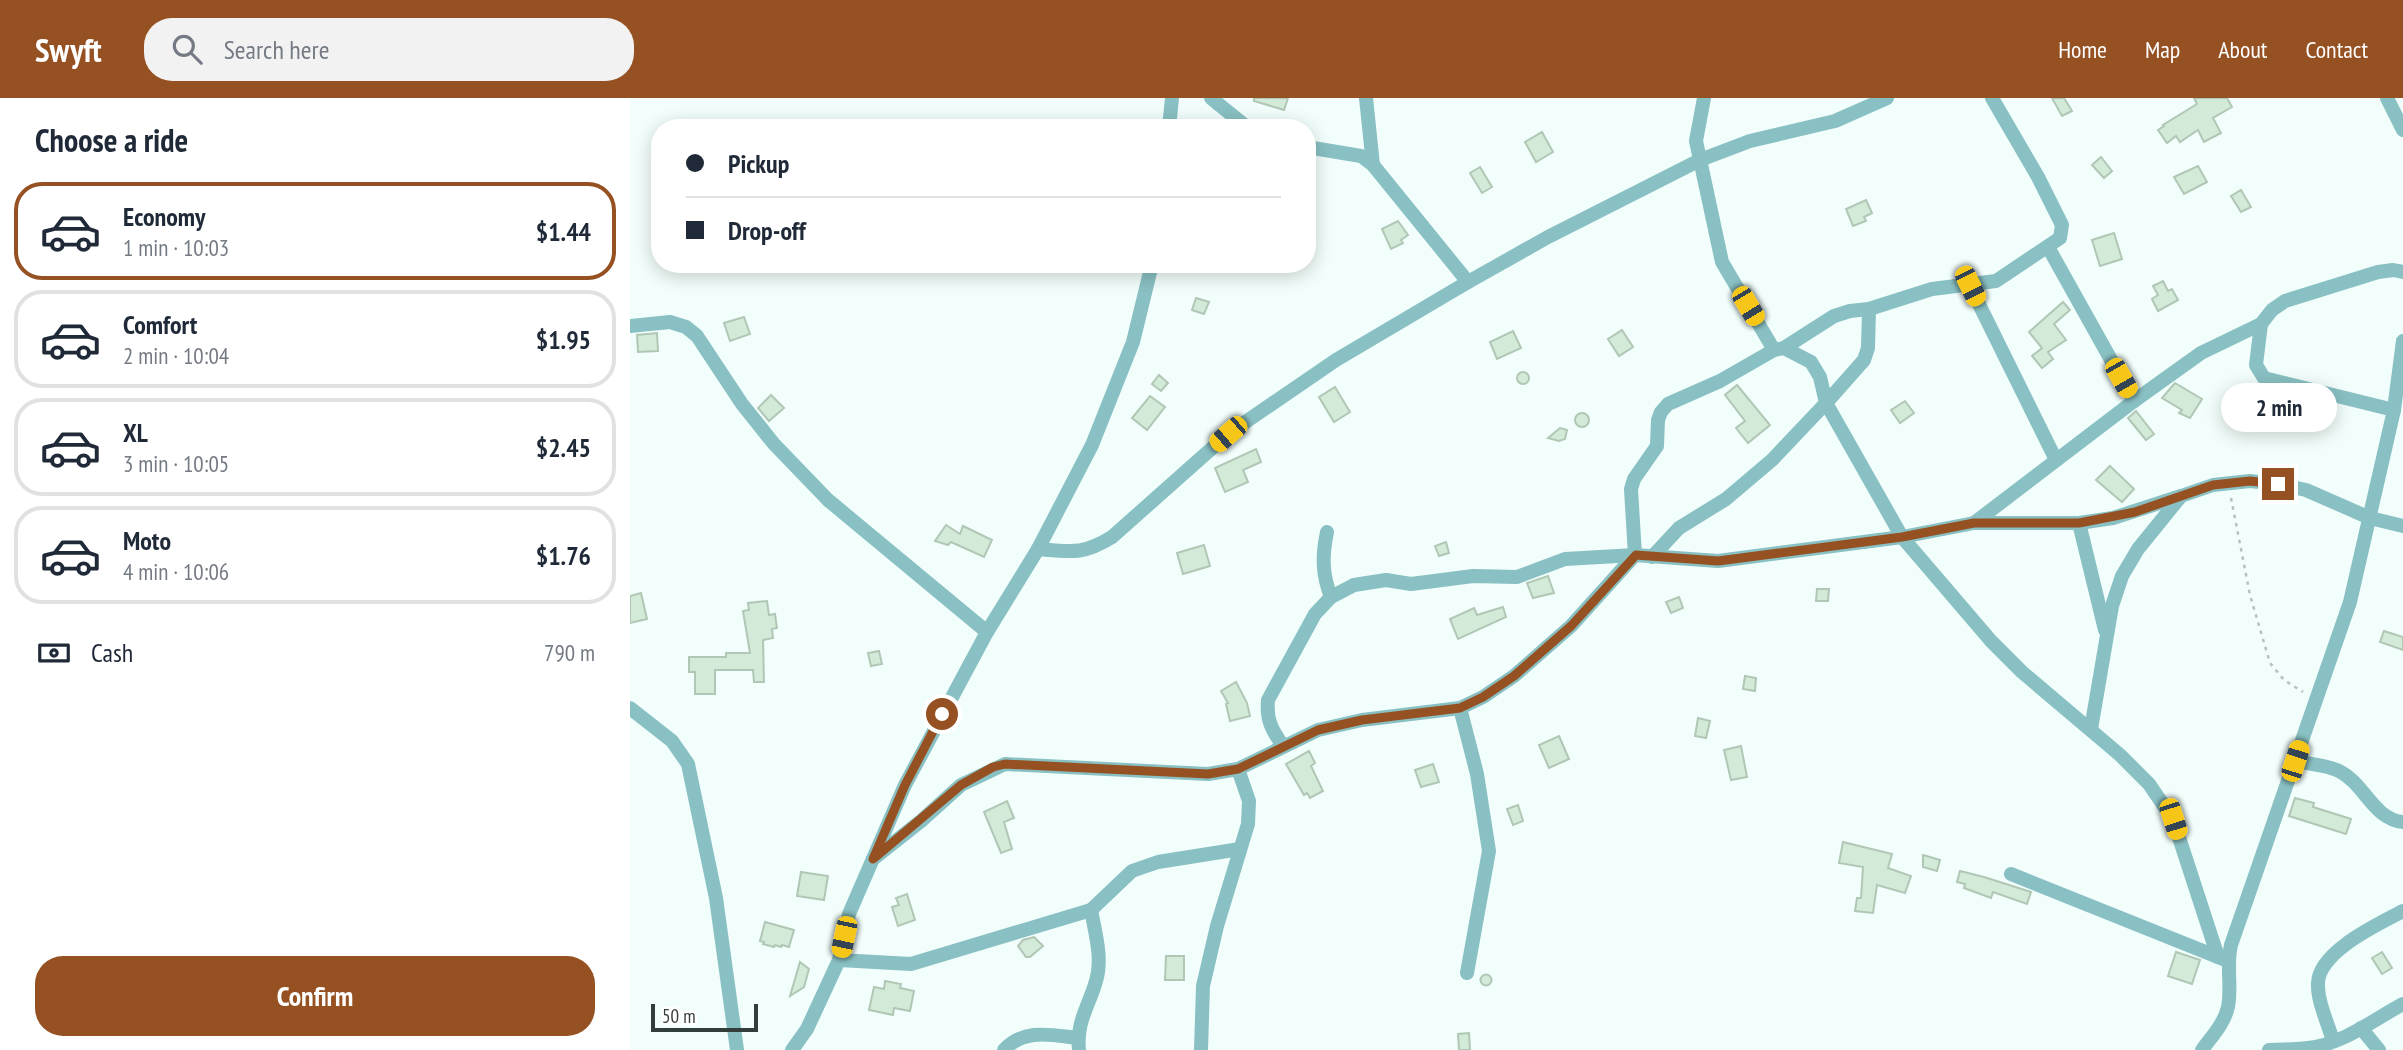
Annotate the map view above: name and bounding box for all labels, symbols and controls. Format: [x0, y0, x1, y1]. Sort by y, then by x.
search box [144, 18, 634, 81]
text: Swyft [35, 28, 102, 71]
icon: search [168, 30, 206, 68]
text: Search here [224, 33, 329, 66]
text: Home [2058, 34, 2107, 65]
text: Map [2145, 34, 2180, 65]
text: About [2218, 34, 2267, 65]
text: Contact [2305, 34, 2368, 65]
text: Choose a ride [35, 119, 188, 161]
text: Pickup [728, 147, 789, 180]
icon: car [39, 200, 102, 263]
text: Economy [123, 200, 205, 233]
text: Drop-off [728, 214, 806, 247]
text: $1.44 [536, 215, 591, 248]
text: 1 min · 10:03 [123, 233, 229, 262]
car [1952, 263, 1989, 309]
car [1729, 283, 1768, 329]
icon: car [39, 308, 102, 371]
text: Comfort [123, 308, 197, 341]
text: $1.95 [536, 323, 591, 356]
text: 2 min · 10:04 [123, 341, 229, 370]
car [2102, 355, 2141, 401]
callout: 2 min [2220, 382, 2336, 432]
text: 2 min [2256, 393, 2302, 422]
car [1206, 412, 1251, 456]
icon: car [39, 416, 102, 479]
text: XL [123, 416, 148, 449]
text: $2.45 [536, 431, 591, 464]
text: 3 min · 10:05 [123, 449, 229, 478]
route end [2262, 468, 2294, 500]
icon: car [39, 524, 102, 587]
text: Moto [123, 524, 171, 557]
text: $1.76 [536, 539, 591, 572]
text: 4 min · 10:06 [123, 557, 229, 586]
icon: cash [35, 634, 73, 672]
text: Cash [91, 636, 133, 669]
text: 790 m [544, 638, 595, 667]
route start [926, 698, 958, 730]
car [2279, 738, 2312, 784]
car [2157, 796, 2190, 842]
car [830, 914, 859, 960]
button: Confirm [35, 956, 595, 1036]
scale bar [651, 1001, 758, 1033]
text: 50 m [662, 1004, 696, 1028]

